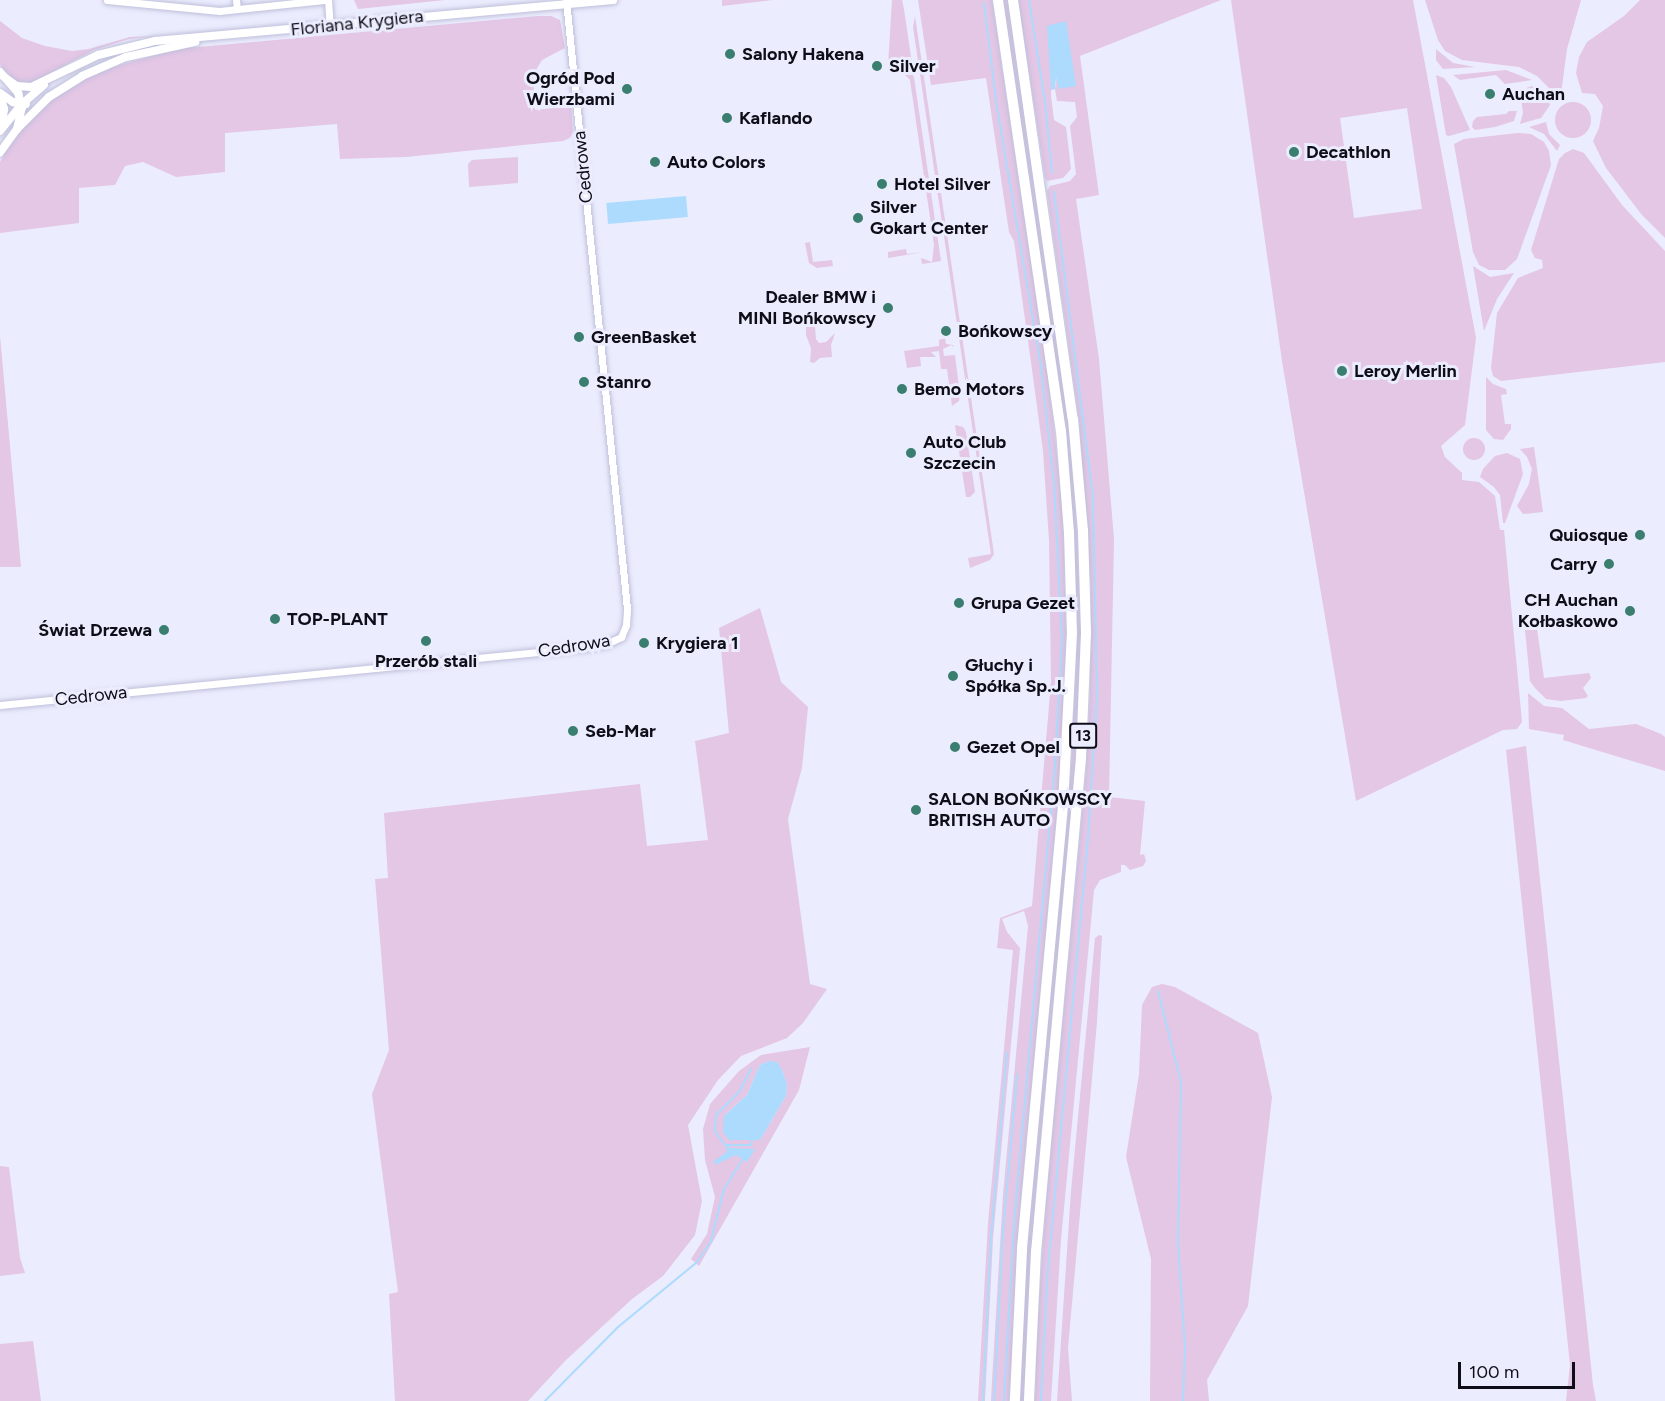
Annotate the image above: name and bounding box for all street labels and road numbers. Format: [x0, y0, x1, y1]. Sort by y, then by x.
street label: Floriana Krygiera [290, 5, 424, 41]
street label: Cedrowa [568, 130, 598, 204]
street label: Cedrowa [536, 630, 612, 662]
street label: Cedrowa [54, 681, 128, 711]
road number: 13 [1068, 723, 1098, 749]

